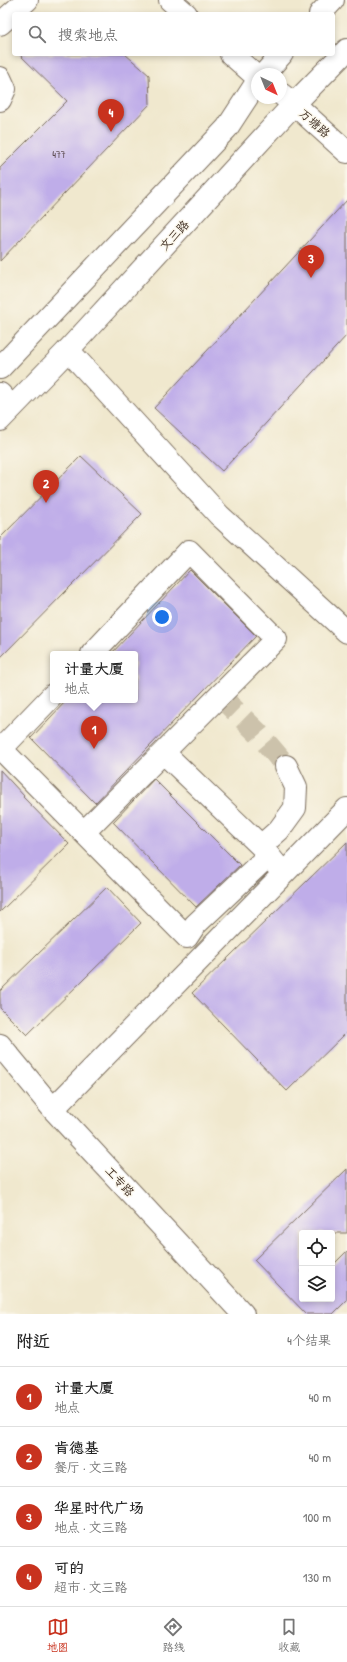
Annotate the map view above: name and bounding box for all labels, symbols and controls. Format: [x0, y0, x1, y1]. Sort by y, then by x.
search box [12, 12, 335, 56]
icon: search [26, 23, 48, 45]
text: 搜索地点 [58, 24, 118, 45]
north arrow [251, 68, 287, 104]
pin: 4 [98, 99, 124, 132]
street label: 万塘路 [296, 105, 334, 141]
house number: 477 [52, 148, 66, 161]
street label: 文三路 [156, 216, 192, 254]
pin: 3 [298, 245, 324, 278]
pin: 2 [33, 470, 59, 503]
your location [152, 607, 172, 627]
popup [50, 651, 138, 703]
text: 计量大厦 [64, 658, 124, 679]
text: 地点 [64, 679, 90, 697]
pin: 1 [81, 716, 107, 749]
street label: 工专路 [102, 1162, 138, 1200]
map controls [299, 1230, 335, 1302]
button: locate [299, 1230, 335, 1266]
button: layers [299, 1266, 335, 1302]
text: 附近 [16, 1329, 50, 1352]
text: 4个结果 [287, 1331, 331, 1349]
text: 计量大厦 [54, 1377, 114, 1398]
text: 1 [27, 1388, 31, 1406]
text: 40 m [308, 1388, 331, 1406]
text: 地点 [54, 1398, 80, 1416]
text: 肯德基 [54, 1437, 99, 1458]
text: 2 [26, 1448, 32, 1466]
text: 40 m [308, 1448, 331, 1466]
text: 餐厅 · 文三路 [54, 1458, 128, 1476]
text: 华星时代广场 [54, 1497, 144, 1518]
text: 3 [26, 1508, 32, 1526]
text: 100 m [303, 1508, 331, 1526]
text: 地点 · 文三路 [54, 1518, 128, 1536]
text: 可的 [54, 1557, 84, 1578]
text: 4 [27, 1568, 31, 1586]
text: 130 m [303, 1568, 331, 1586]
text: 超市 · 文三路 [54, 1578, 128, 1596]
tab: 地图 [47, 1616, 69, 1654]
tab: 路线 [162, 1616, 184, 1654]
tab: 收藏 [278, 1616, 300, 1654]

